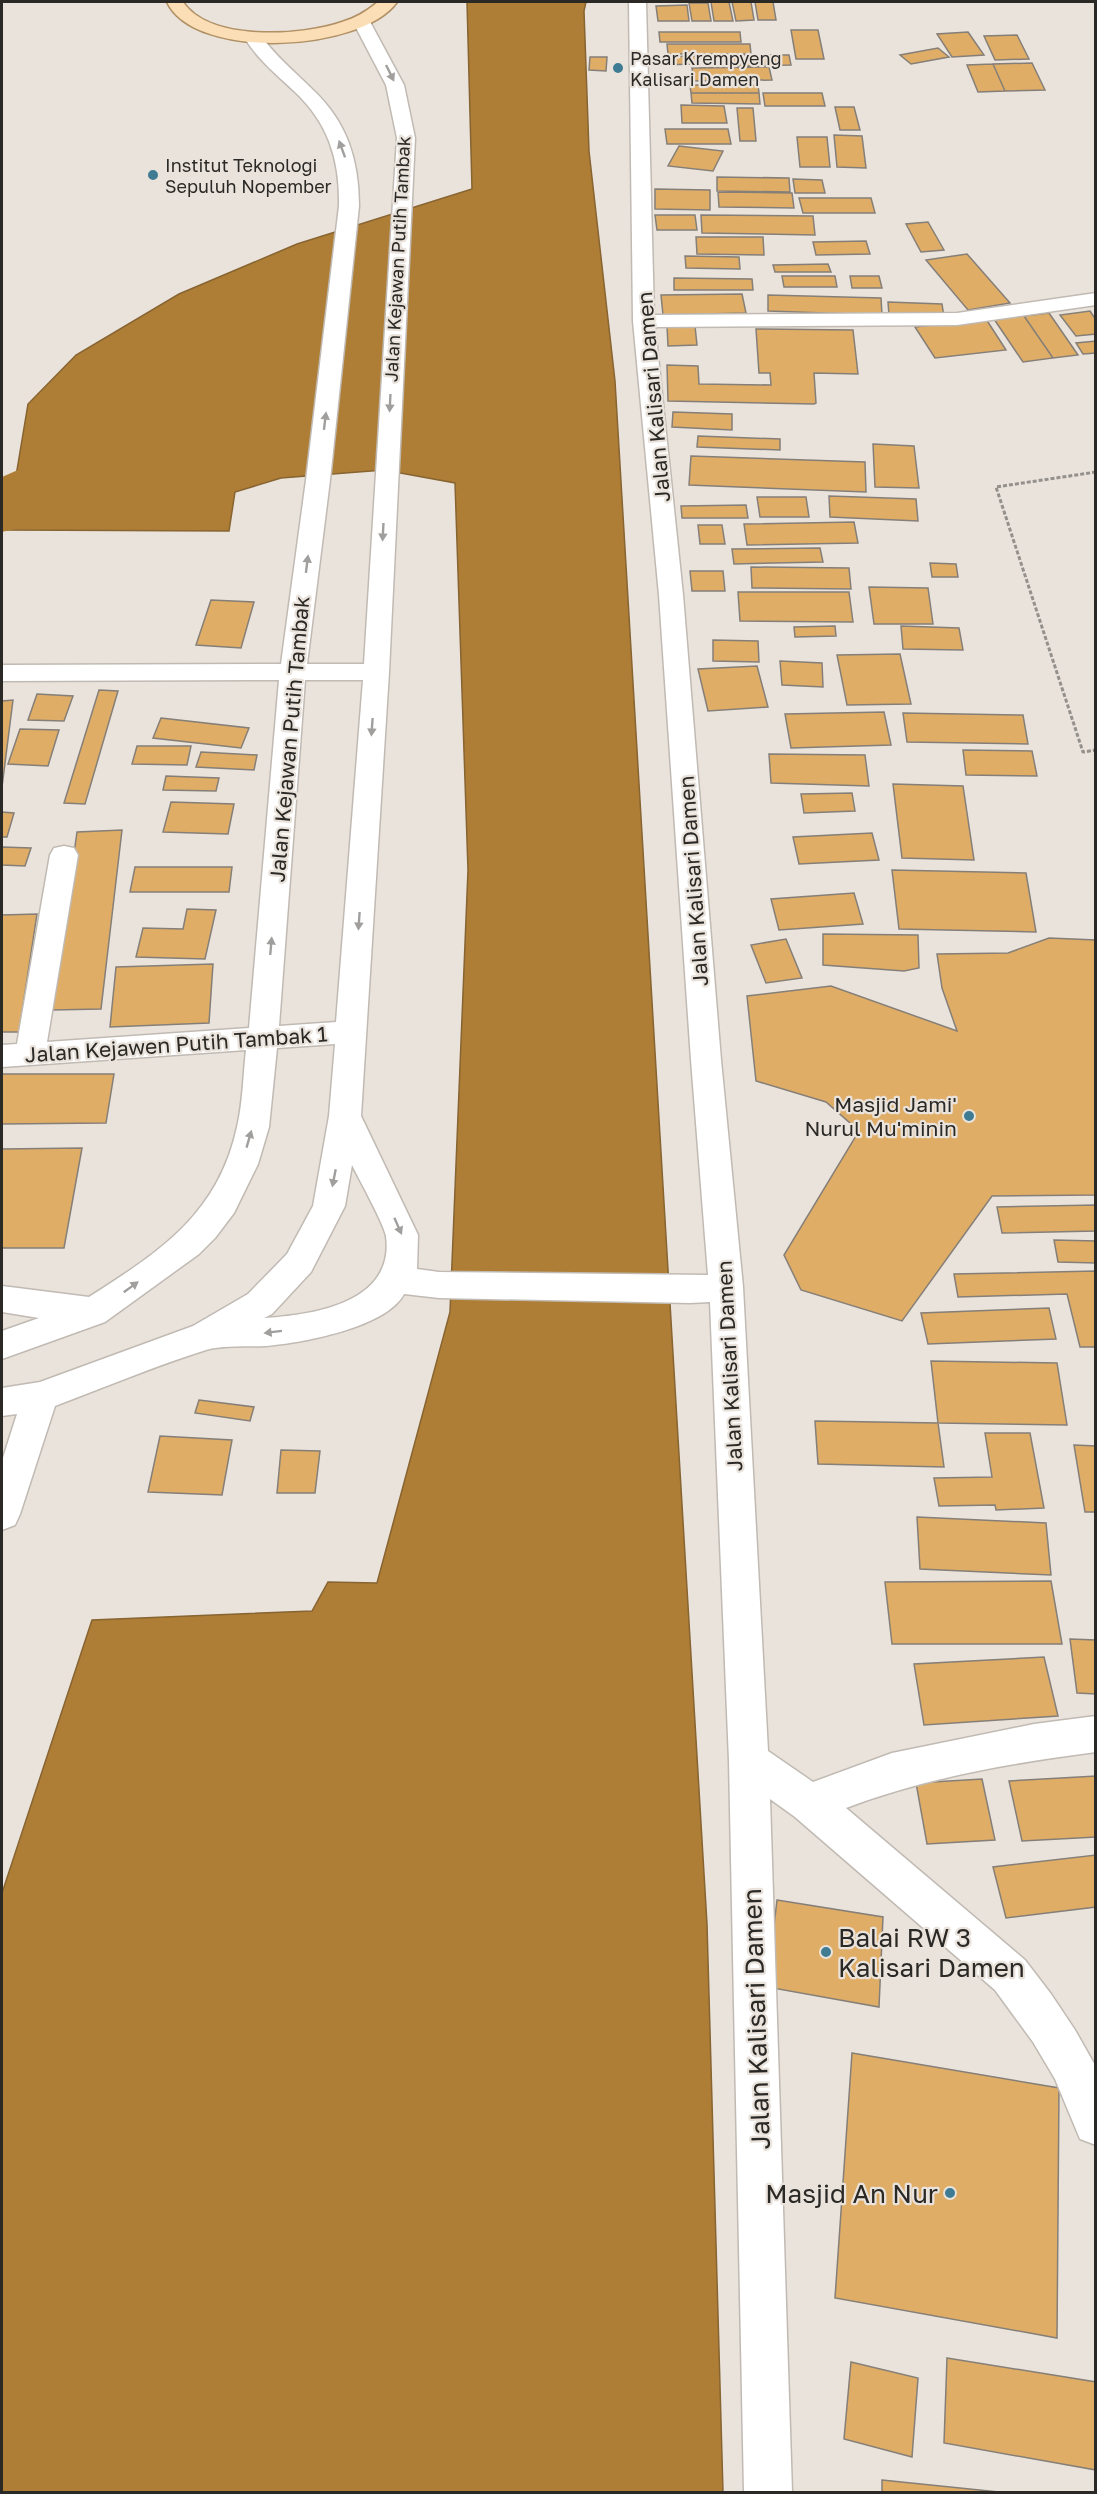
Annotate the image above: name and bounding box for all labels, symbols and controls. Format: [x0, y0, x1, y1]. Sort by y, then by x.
place label: Pasar Krempyeng Kalisari Damen [630, 47, 782, 90]
marker: Pasar Krempyeng Kalisari Damen [611, 61, 625, 75]
one-way arrow [384, 64, 394, 82]
street label: Jalan Kejawan Putih Tambak [380, 135, 414, 383]
one-way arrow [336, 140, 346, 158]
place label: Institut Teknologi Sepuluh Nopember [165, 154, 332, 197]
marker: Institut Teknologi Sepuluh Nopember [146, 168, 160, 182]
street label: Jalan Kalisari Damen [631, 291, 675, 503]
one-way arrow [385, 394, 394, 413]
one-way arrow [320, 412, 329, 431]
one-way arrow [378, 523, 387, 542]
one-way arrow [302, 554, 311, 573]
street label: Jalan Kejawan Putih Tambak [264, 595, 314, 883]
one-way arrow [367, 717, 377, 736]
street label: Jalan Kalisari Damen [673, 775, 713, 987]
one-way arrow [354, 912, 364, 931]
one-way arrow [266, 936, 276, 955]
street label: Jalan Kejawen Putih Tambak 1 [24, 1020, 328, 1068]
place label: Masjid Jami' Nurul Mu'minin [804, 1091, 957, 1141]
marker: Masjid Jami' Nurul Mu'minin [962, 1109, 976, 1123]
one-way arrow [245, 1130, 254, 1148]
one-way arrow [329, 1168, 338, 1187]
one-way arrow [393, 1217, 403, 1235]
street label: Jalan Kalisari Damen [710, 1260, 748, 1472]
one-way arrow [122, 1281, 138, 1293]
one-way arrow [264, 1327, 283, 1337]
street label: Jalan Kalisari Damen [736, 1888, 776, 2150]
place label: Balai RW 3 Kalisari Damen [838, 1922, 1025, 1983]
marker: Balai RW 3 Kalisari Damen [819, 1945, 833, 1959]
place label: Masjid An Nur [765, 2178, 938, 2209]
marker: Masjid An Nur [943, 2186, 957, 2200]

